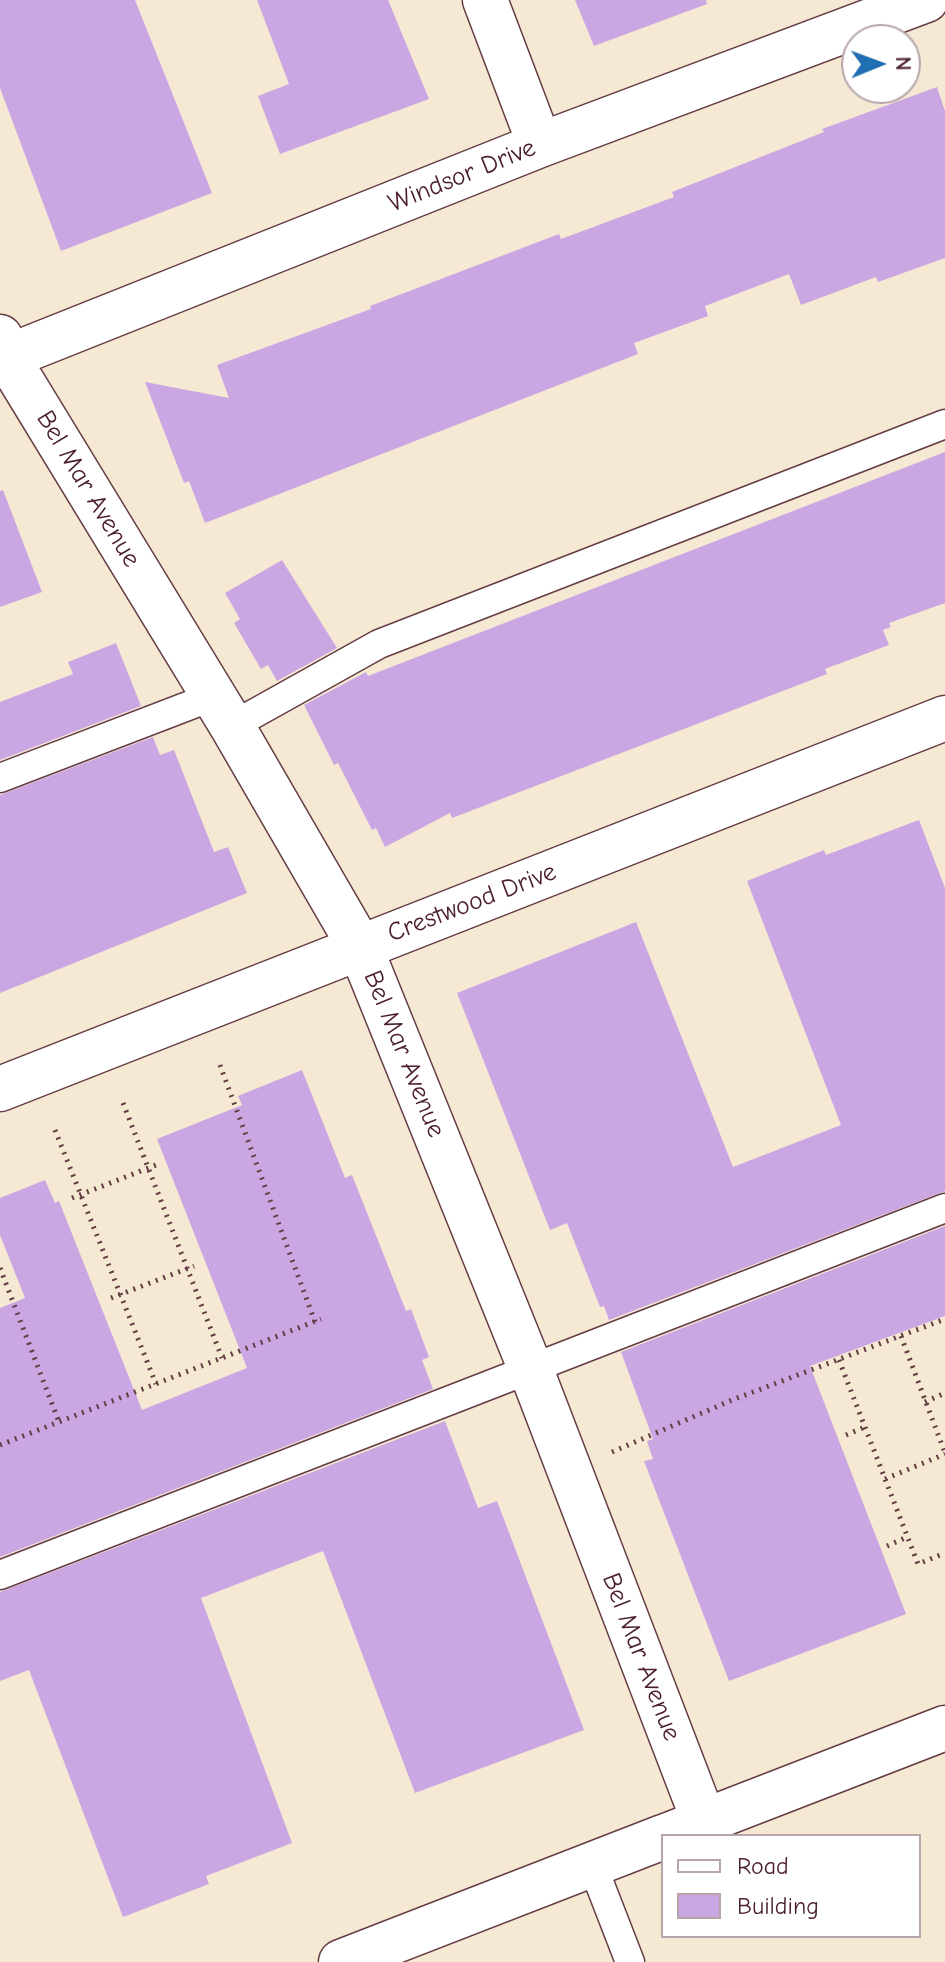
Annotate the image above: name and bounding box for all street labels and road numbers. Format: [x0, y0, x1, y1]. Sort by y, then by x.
street label: Windsor Drive [384, 132, 540, 220]
street label: Bel Mar Avenue [29, 405, 147, 573]
street label: Crestwood Drive [383, 857, 561, 949]
street label: Bel Mar Avenue [356, 966, 452, 1142]
street label: Bel Mar Avenue [595, 1569, 687, 1745]

